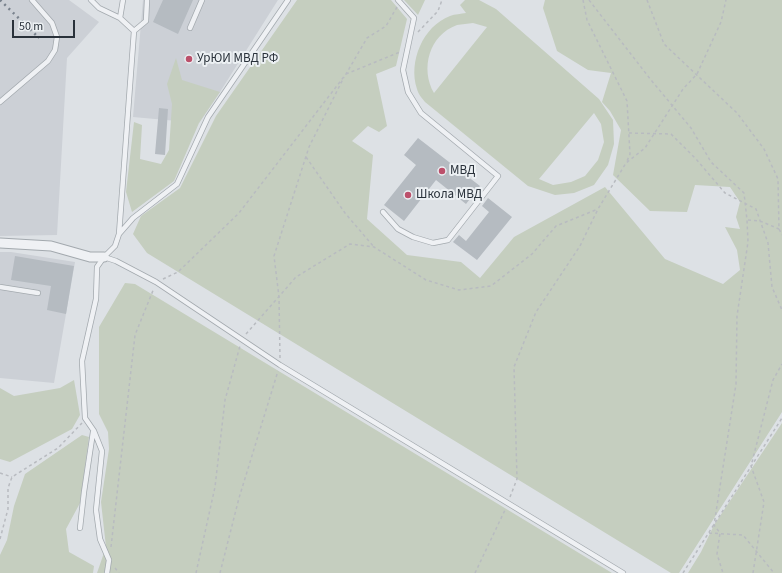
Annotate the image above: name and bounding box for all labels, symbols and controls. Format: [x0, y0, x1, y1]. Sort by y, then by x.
scale bar [14, 12, 77, 38]
text: 50 m [19, 18, 43, 35]
place label: УрЮИ МВД РФ [197, 51, 278, 67]
marker: УрЮИ МВД РФ [184, 54, 194, 64]
place label: МВД [450, 163, 475, 179]
marker: МВД [437, 166, 447, 176]
place label: Школа МВД [416, 187, 482, 203]
marker: Школа МВД [403, 190, 413, 200]

